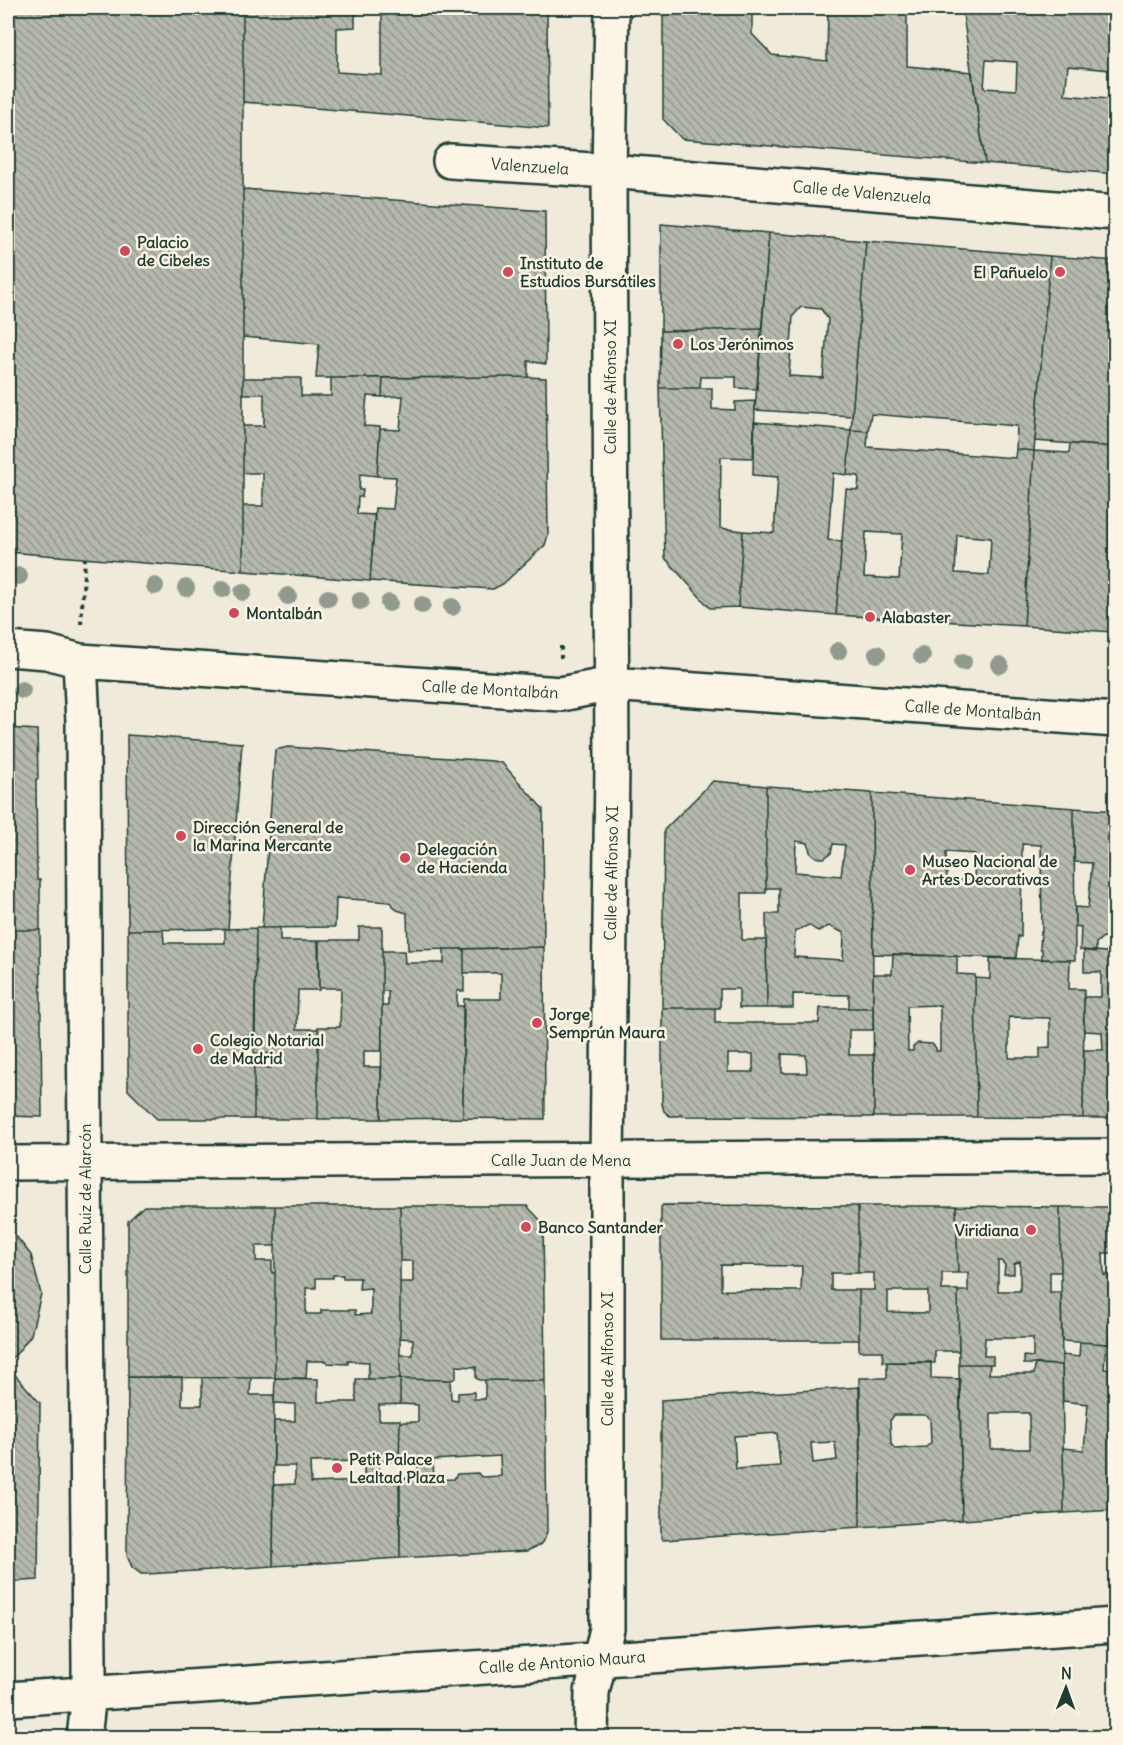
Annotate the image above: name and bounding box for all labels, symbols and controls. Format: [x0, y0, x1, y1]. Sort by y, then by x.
street label: Valenzuela [490, 153, 570, 179]
street label: Calle de Valenzuela [792, 176, 932, 208]
place label: Palacio de Cibeles [137, 232, 210, 270]
marker: Palacio de Cibeles [118, 244, 132, 258]
place label: Instituto de Estudios Bursátiles [520, 253, 656, 291]
place label: El Pañuelo [973, 262, 1048, 282]
marker: Instituto de Estudios Bursátiles [501, 265, 515, 279]
marker: El Pañuelo [1053, 265, 1067, 279]
street label: Calle de Alfonso XI [600, 319, 620, 455]
place label: Los Jerónimos [690, 334, 794, 354]
marker: Los Jerónimos [671, 337, 685, 351]
place label: Montalbán [246, 603, 322, 623]
marker: Montalbán [227, 606, 241, 620]
place label: Alabaster [882, 607, 951, 627]
marker: Alabaster [863, 610, 877, 624]
street label: Calle de Montalbán [421, 675, 559, 703]
street label: Calle de Montalbán [904, 695, 1042, 725]
street label: Calle de Alfonso XI [600, 805, 622, 941]
place label: Dirección General de la Marina Mercante [193, 817, 344, 855]
marker: Dirección General de la Marina Mercante [174, 829, 188, 843]
place label: Delegación de Hacienda [417, 839, 507, 877]
marker: Delegación de Hacienda [398, 851, 412, 865]
place label: Museo Nacional de Artes Decorativas [922, 851, 1058, 889]
marker: Museo Nacional de Artes Decorativas [903, 863, 917, 877]
place label: Jorge Semprún Maura [549, 1004, 665, 1043]
marker: Jorge Semprún Maura [530, 1016, 544, 1030]
place label: Colegio Notarial de Madrid [210, 1030, 324, 1068]
marker: Colegio Notarial de Madrid [191, 1042, 205, 1056]
street label: Calle Ruiz de Alarcón [75, 1124, 95, 1275]
street label: Calle Juan de Mena [491, 1150, 631, 1170]
place label: Banco Santander [538, 1217, 664, 1237]
marker: Banco Santander [519, 1220, 533, 1234]
place label: Viridiana [955, 1220, 1019, 1240]
marker: Viridiana [1024, 1223, 1038, 1237]
street label: Calle de Alfonso XI [597, 1291, 617, 1427]
place label: Petit Palace Lealtad Plaza [349, 1449, 445, 1487]
marker: Petit Palace Lealtad Plaza [330, 1461, 344, 1475]
street label: Calle de Antonio Maura [478, 1646, 646, 1678]
north arrow [1036, 1658, 1096, 1718]
text: N [1061, 1663, 1072, 1683]

